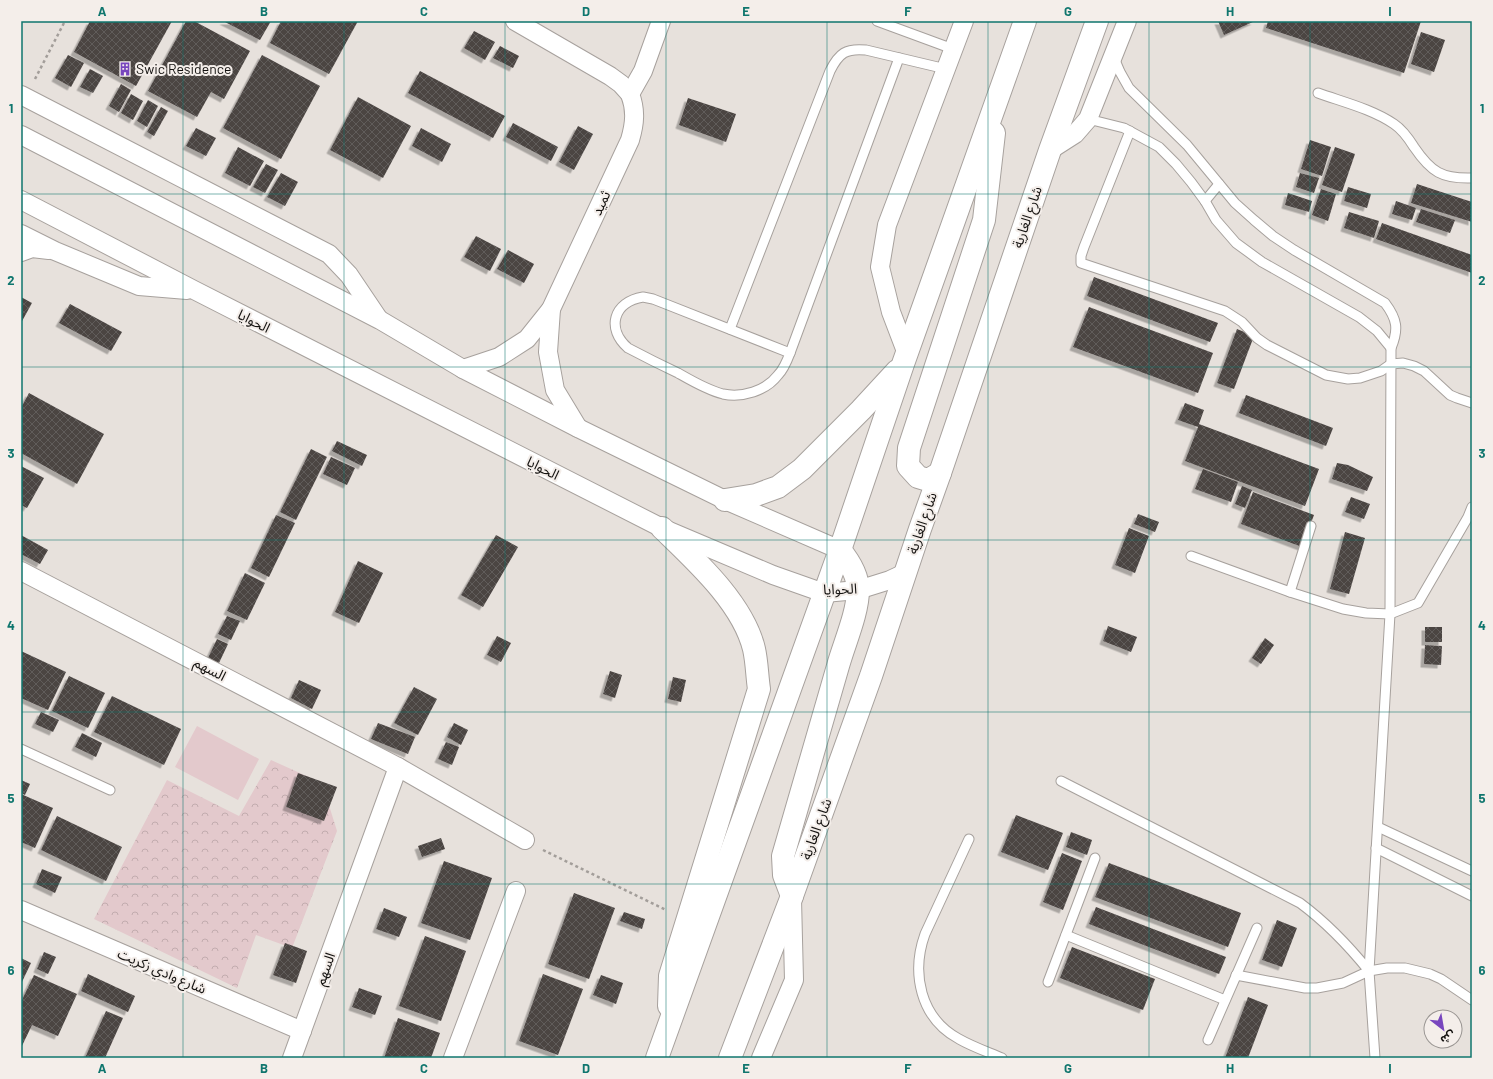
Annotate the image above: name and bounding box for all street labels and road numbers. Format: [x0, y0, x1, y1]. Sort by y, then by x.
street label: شارع الغارية [1008, 184, 1048, 251]
street label: ثميد [588, 188, 614, 218]
street label: الحوايا [235, 305, 273, 337]
street label: الحوايا [524, 452, 562, 484]
street label: شارع الغارية [903, 490, 943, 557]
street label: الحوايا [823, 579, 857, 599]
street label: السهم [190, 653, 229, 687]
street label: شارع الغارية [797, 796, 837, 863]
street label: شارع وادي زكريت [114, 944, 209, 1000]
street label: السهم [311, 950, 341, 989]

